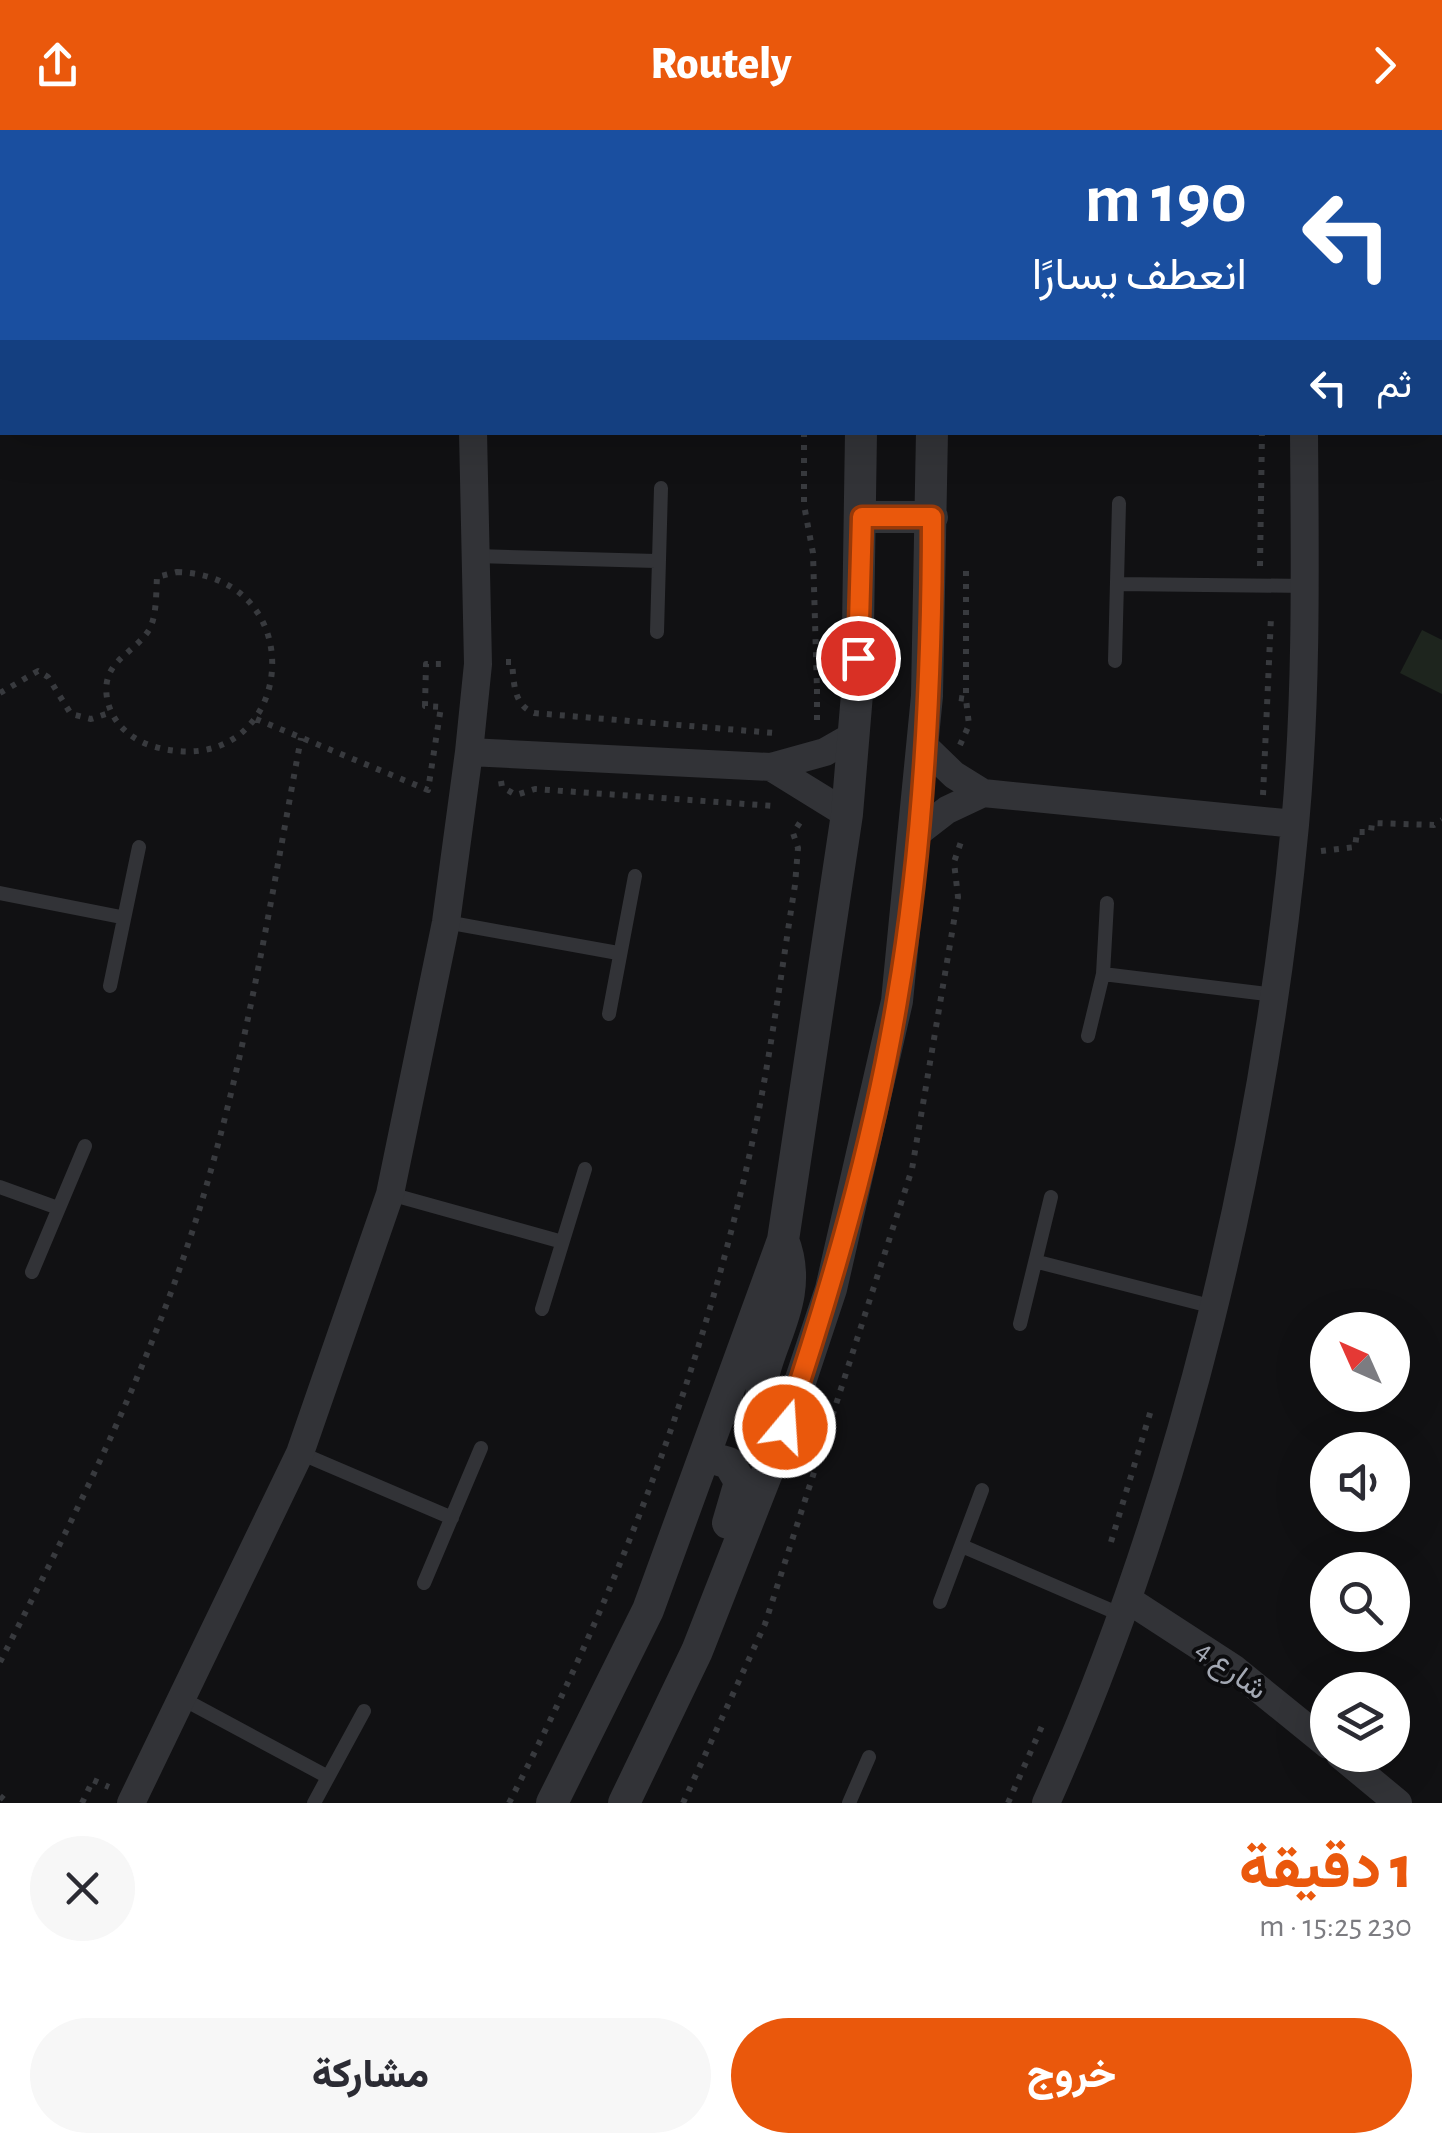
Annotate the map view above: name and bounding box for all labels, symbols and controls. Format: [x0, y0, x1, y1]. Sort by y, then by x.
icon: share [30, 38, 85, 93]
icon: forward [1357, 38, 1412, 93]
text: Routely [650, 42, 792, 87]
text: 190 m [1084, 165, 1247, 235]
icon: left [1282, 170, 1412, 300]
text: انعطف يسارًا [1032, 253, 1247, 298]
icon: left [1301, 360, 1356, 415]
text: ثم [1376, 367, 1412, 405]
pin [816, 616, 901, 701]
icon: arrive [831, 631, 886, 686]
north arrow [1310, 1312, 1410, 1412]
map controls [1310, 1312, 1410, 1772]
position arrow [733, 1375, 837, 1479]
button: sound [1310, 1432, 1410, 1532]
button: search [1310, 1552, 1410, 1652]
street label: شارع 4 [1188, 1634, 1272, 1709]
button: layers [1310, 1672, 1410, 1772]
button: close [30, 1836, 135, 1941]
text: 1 دقيقة [1239, 1839, 1412, 1899]
text: 230 m · 15:25 [1259, 1910, 1412, 1942]
button: مشاركة [30, 2018, 711, 2133]
button: خروج [731, 2018, 1412, 2133]

